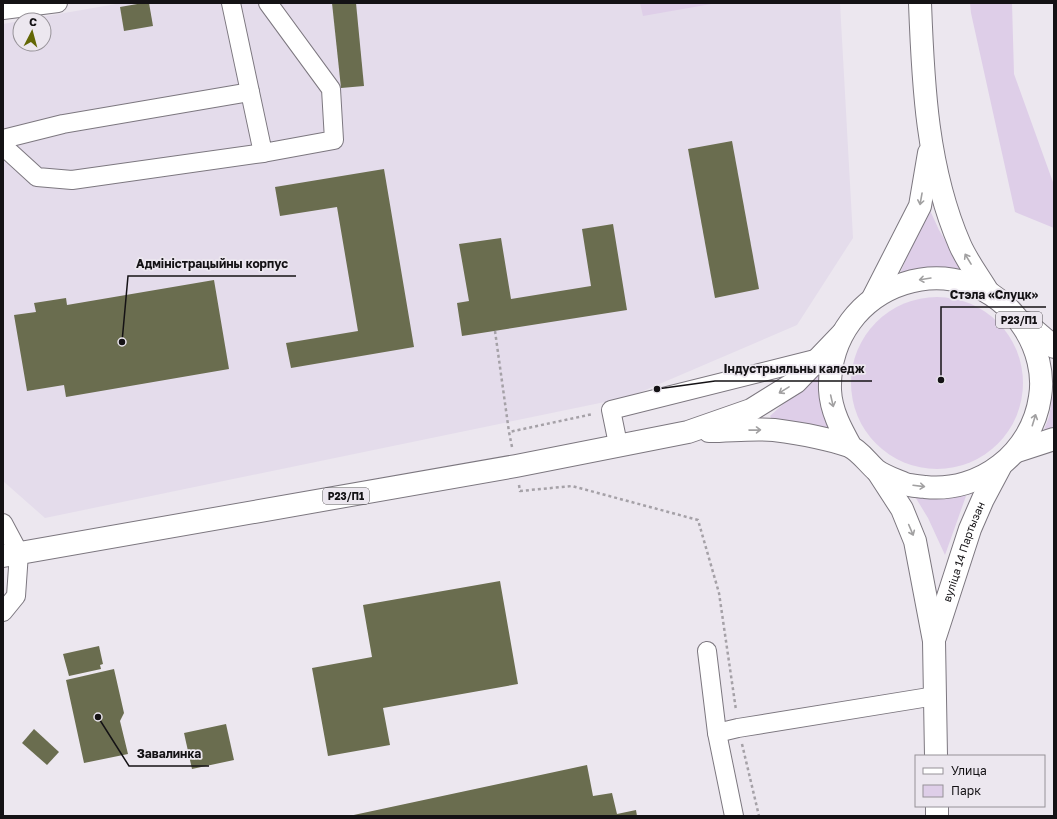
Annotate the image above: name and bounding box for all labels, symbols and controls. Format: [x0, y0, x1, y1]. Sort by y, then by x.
north arrow [12, 12, 52, 52]
text: С [29, 15, 38, 28]
one-way arrow [917, 192, 925, 205]
callout: Адміністрацыйны корпус [128, 252, 296, 276]
one-way arrow [964, 254, 972, 265]
text: Адміністрацыйны корпус [136, 256, 288, 271]
one-way arrow [918, 275, 931, 283]
callout: Стэла «Слуцк» [941, 283, 1046, 307]
text: Стэла «Слуцк» [950, 287, 1039, 302]
road number: Р23/П1 [996, 312, 1042, 328]
callout: Індустрыяльны каледж [715, 357, 872, 381]
text: Індустрыяльны каледж [724, 361, 865, 376]
one-way arrow [778, 386, 789, 394]
one-way arrow [829, 394, 837, 407]
one-way arrow [1031, 414, 1038, 427]
one-way arrow [748, 427, 761, 434]
one-way arrow [912, 482, 925, 490]
road number: Р23/П1 [323, 488, 369, 504]
street label: вуліца 14 Партызан [940, 499, 987, 603]
one-way arrow [907, 524, 915, 536]
callout: Завалинка [129, 742, 209, 766]
text: Завалинка [137, 746, 201, 761]
legend [915, 755, 1045, 807]
text: Улица [951, 763, 987, 778]
text: Парк [951, 783, 981, 798]

